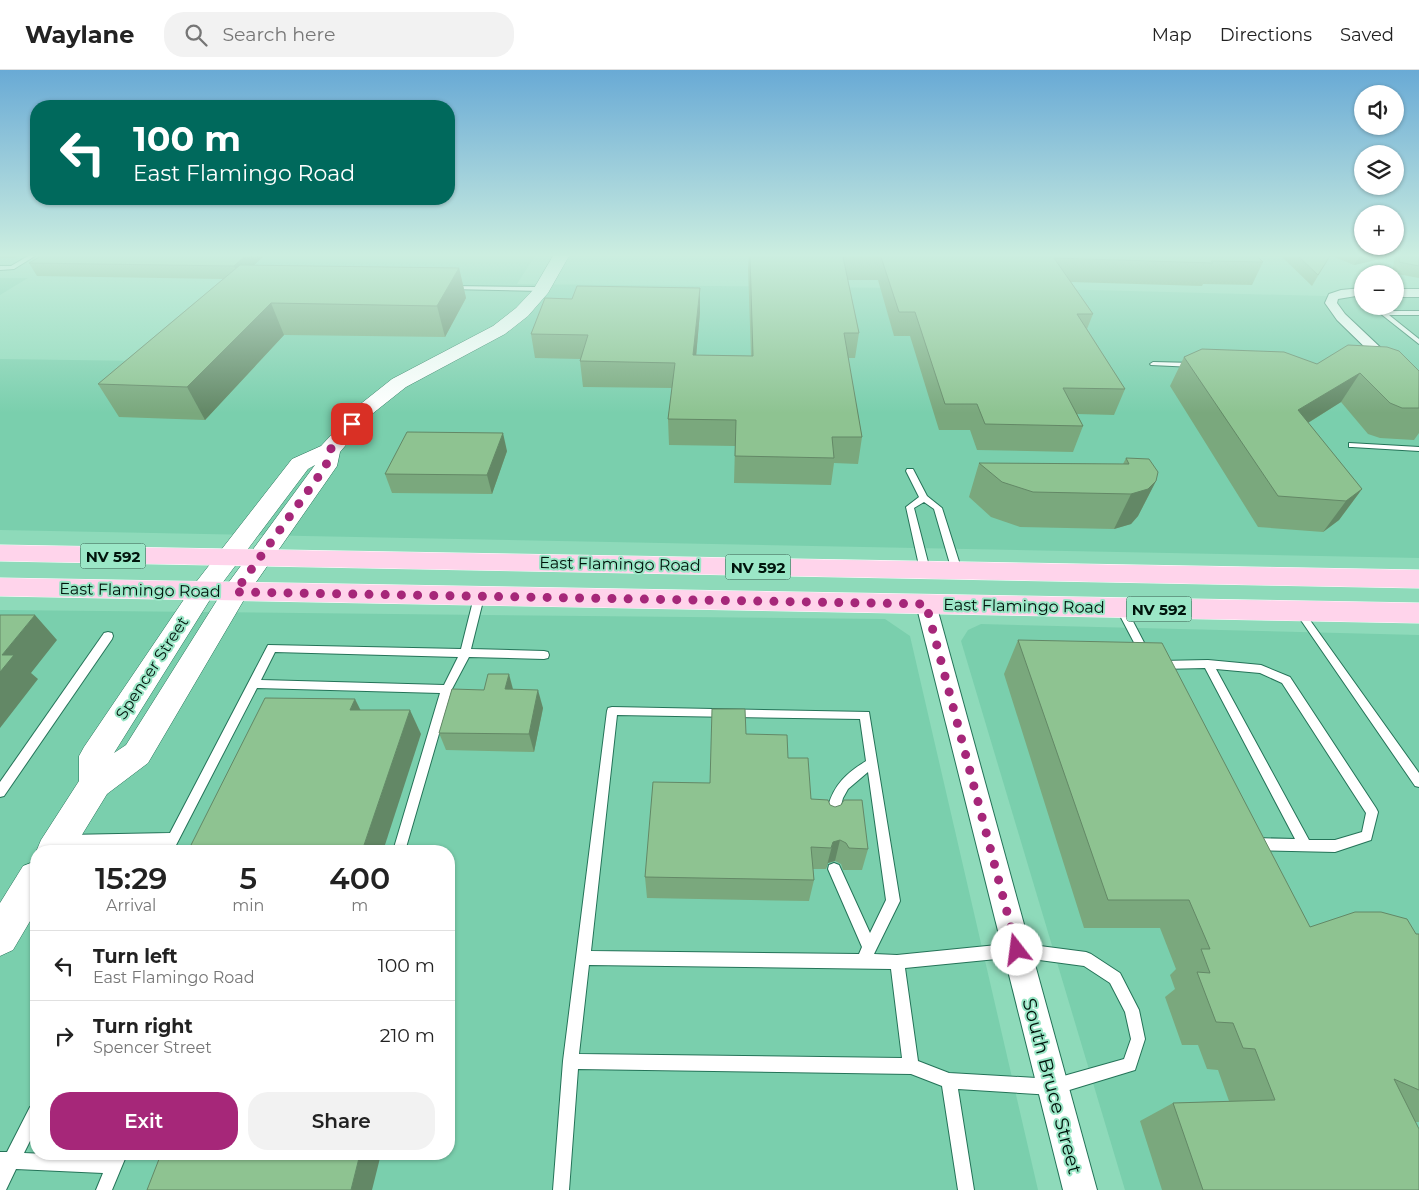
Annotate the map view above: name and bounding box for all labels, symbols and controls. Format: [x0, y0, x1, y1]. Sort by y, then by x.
search box [164, 12, 514, 57]
text: Waylane [25, 20, 134, 49]
icon: search [182, 21, 210, 49]
text: Search here [222, 23, 335, 46]
text: Map [1152, 24, 1192, 46]
text: Directions [1220, 24, 1312, 46]
text: Saved [1340, 24, 1394, 46]
map controls [1354, 85, 1404, 315]
button: sound [1354, 85, 1404, 135]
text: 100 m [133, 117, 241, 160]
icon: left [50, 120, 115, 185]
button: layers [1354, 145, 1404, 195]
text: East Flamingo Road [133, 160, 355, 187]
button: + [1354, 205, 1404, 255]
button: − [1354, 265, 1404, 315]
pin [331, 403, 373, 445]
icon: arrive [338, 410, 366, 438]
road number: NV 592 [80, 544, 146, 568]
street label: East Flamingo Road [539, 553, 701, 575]
road number: NV 592 [726, 554, 790, 580]
street label: East Flamingo Road [59, 579, 221, 601]
street label: East Flamingo Road [943, 595, 1105, 617]
road number: NV 592 [1126, 596, 1192, 622]
street label: Spencer Street [112, 613, 193, 723]
text: 15:29 [95, 860, 167, 897]
text: 5 [240, 860, 257, 897]
text: 400 [329, 860, 390, 897]
text: Arrival [106, 896, 156, 915]
text: min [232, 896, 264, 915]
text: m [351, 896, 368, 915]
position arrow [990, 923, 1042, 975]
text: Turn left [93, 945, 178, 968]
icon: left [50, 952, 78, 980]
text: 100 m [378, 954, 435, 977]
text: East Flamingo Road [93, 968, 255, 987]
street label: South Bruce Street [1017, 996, 1087, 1177]
text: Turn right [93, 1015, 193, 1038]
icon: right [50, 1022, 78, 1050]
text: 210 m [380, 1024, 435, 1047]
text: Spencer Street [93, 1038, 212, 1057]
button: Exit [50, 1092, 238, 1150]
button: Share [248, 1092, 435, 1150]

